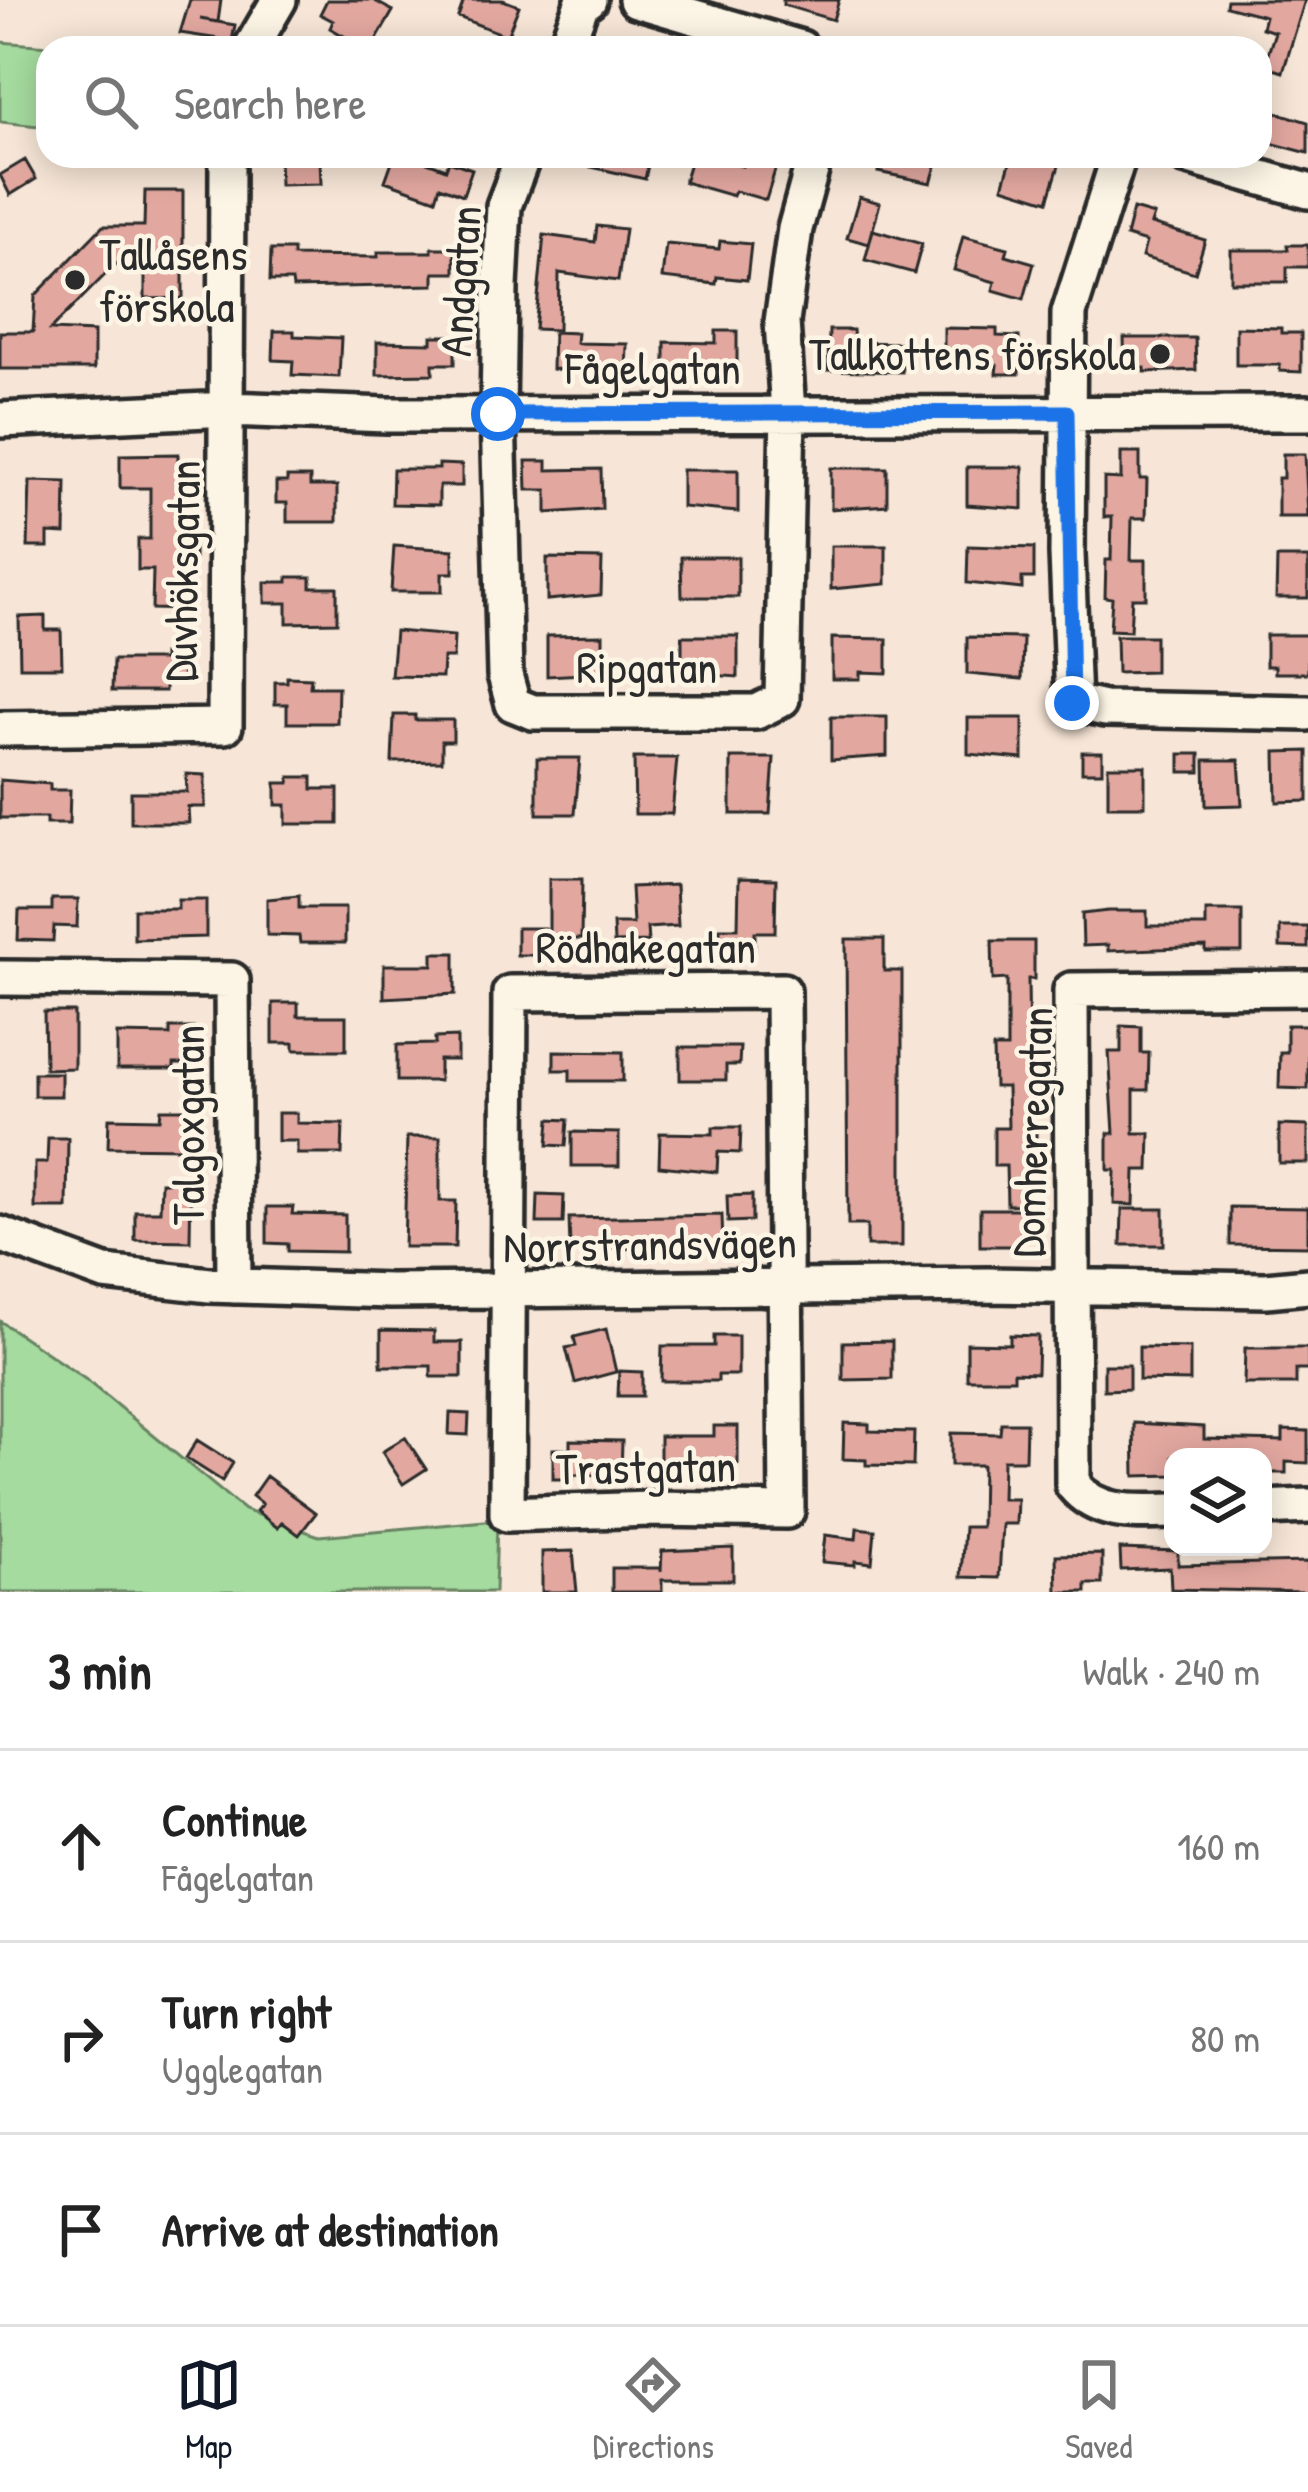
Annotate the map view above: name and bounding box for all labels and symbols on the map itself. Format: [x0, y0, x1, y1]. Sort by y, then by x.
street label: Andgatan [424, 204, 495, 358]
place label: Tallåsens förskola [99, 223, 248, 336]
marker: Tallåsens förskola [62, 267, 88, 293]
place label: Tallkottens förskola [809, 323, 1136, 384]
street label: Fågelgatan [564, 337, 741, 398]
marker: Tallkottens förskola [1147, 341, 1173, 367]
route start [471, 387, 525, 441]
street label: Duvhöksgatan [149, 460, 214, 682]
street label: Ripgatan [577, 636, 717, 697]
route end [1045, 676, 1099, 730]
street label: Rödhakegatan [536, 916, 756, 977]
street label: Domherregatan [997, 1006, 1066, 1258]
street label: Talgoxgatan [157, 1025, 218, 1225]
street label: Norrstrandsvägen [503, 1210, 797, 1277]
street label: Trastgatan [555, 1434, 736, 1499]

